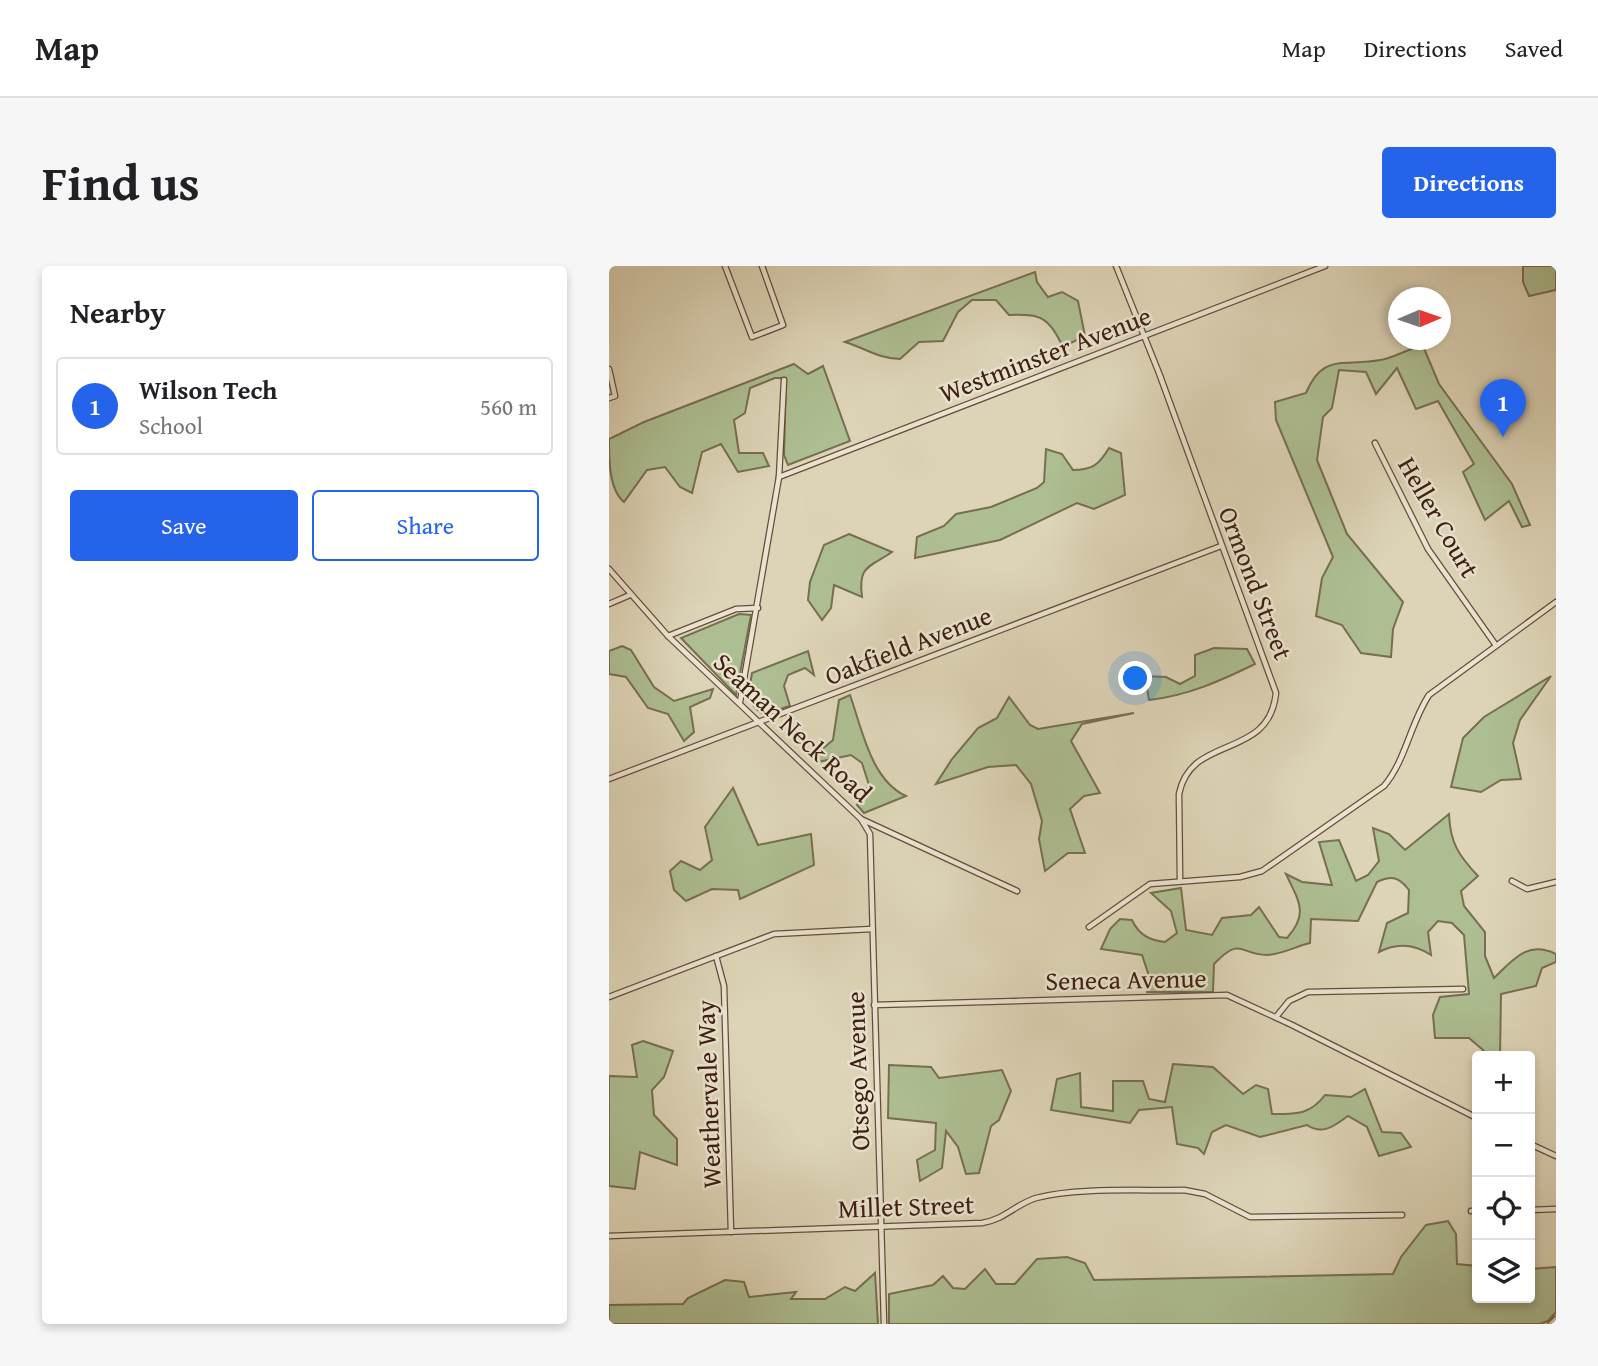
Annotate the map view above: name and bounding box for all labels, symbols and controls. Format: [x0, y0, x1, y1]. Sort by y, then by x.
text: Map [35, 24, 99, 72]
text: Map [1282, 31, 1326, 66]
text: Directions [1364, 31, 1467, 66]
text: Saved [1505, 31, 1563, 66]
text: Find us [42, 146, 200, 218]
button: Directions [1382, 147, 1556, 218]
north arrow [1388, 287, 1451, 350]
text: Nearby [70, 290, 166, 334]
street label: Westminster Avenue [933, 296, 1157, 412]
text: Wilson Tech [139, 370, 277, 409]
pin: 1 [1480, 379, 1526, 437]
text: 1 [89, 390, 101, 423]
text: 560 m [480, 390, 537, 423]
text: School [139, 409, 203, 442]
street label: Heller Court [1389, 449, 1489, 585]
button: Save [70, 490, 298, 561]
button: Share [312, 490, 539, 561]
street label: Ormond Street [1209, 501, 1303, 665]
street label: Oakfield Avenue [819, 595, 997, 695]
street label: Seaman Neck Road [705, 643, 881, 811]
your location [1118, 661, 1152, 695]
street label: Seneca Avenue [1045, 958, 1207, 1000]
street label: Otsego Avenue [835, 991, 879, 1151]
street label: Weathervale Way [685, 999, 731, 1189]
map controls [1472, 1051, 1535, 1303]
button: + [1472, 1051, 1535, 1114]
button: − [1472, 1114, 1535, 1177]
button: locate [1472, 1177, 1535, 1240]
street label: Millet Street [837, 1184, 975, 1228]
button: layers [1472, 1240, 1535, 1303]

